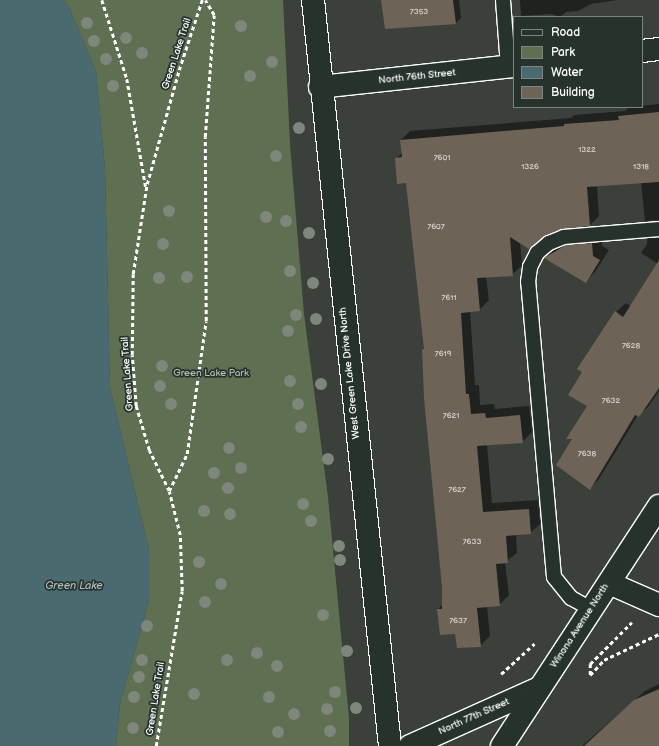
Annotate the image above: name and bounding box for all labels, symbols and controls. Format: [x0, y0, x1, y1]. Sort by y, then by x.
house number: 7353 [410, 7, 428, 17]
legend [513, 16, 643, 108]
street label: Green Lake Trail [160, 17, 194, 91]
text: Road [551, 25, 580, 40]
text: Park [551, 45, 575, 60]
text: Water [551, 65, 583, 80]
street label: North 76th Street [378, 67, 456, 87]
text: Building [551, 85, 595, 100]
house number: 1322 [578, 145, 596, 155]
house number: 7601 [434, 153, 450, 163]
house number: 1326 [521, 162, 539, 172]
house number: 1318 [633, 162, 649, 172]
house number: 7607 [427, 222, 445, 232]
house number: 7611 [441, 293, 457, 303]
street label: West Green Lake Drive North [337, 306, 363, 440]
street label: Green Lake Trail [119, 336, 137, 412]
house number: 7628 [622, 341, 640, 351]
house number: 7619 [435, 349, 451, 359]
park label: Green Lake Park [173, 368, 249, 380]
house number: 7632 [602, 396, 620, 406]
house number: 7621 [443, 411, 459, 421]
house number: 7638 [578, 449, 596, 459]
house number: 7627 [448, 485, 466, 495]
house number: 7633 [463, 537, 481, 547]
water label: Green Lake [45, 579, 103, 593]
street label: Winona Avenue North [548, 582, 612, 670]
house number: 7637 [449, 616, 467, 626]
street label: Green Lake Trail [144, 661, 168, 737]
street label: North 77th Street [436, 696, 512, 738]

